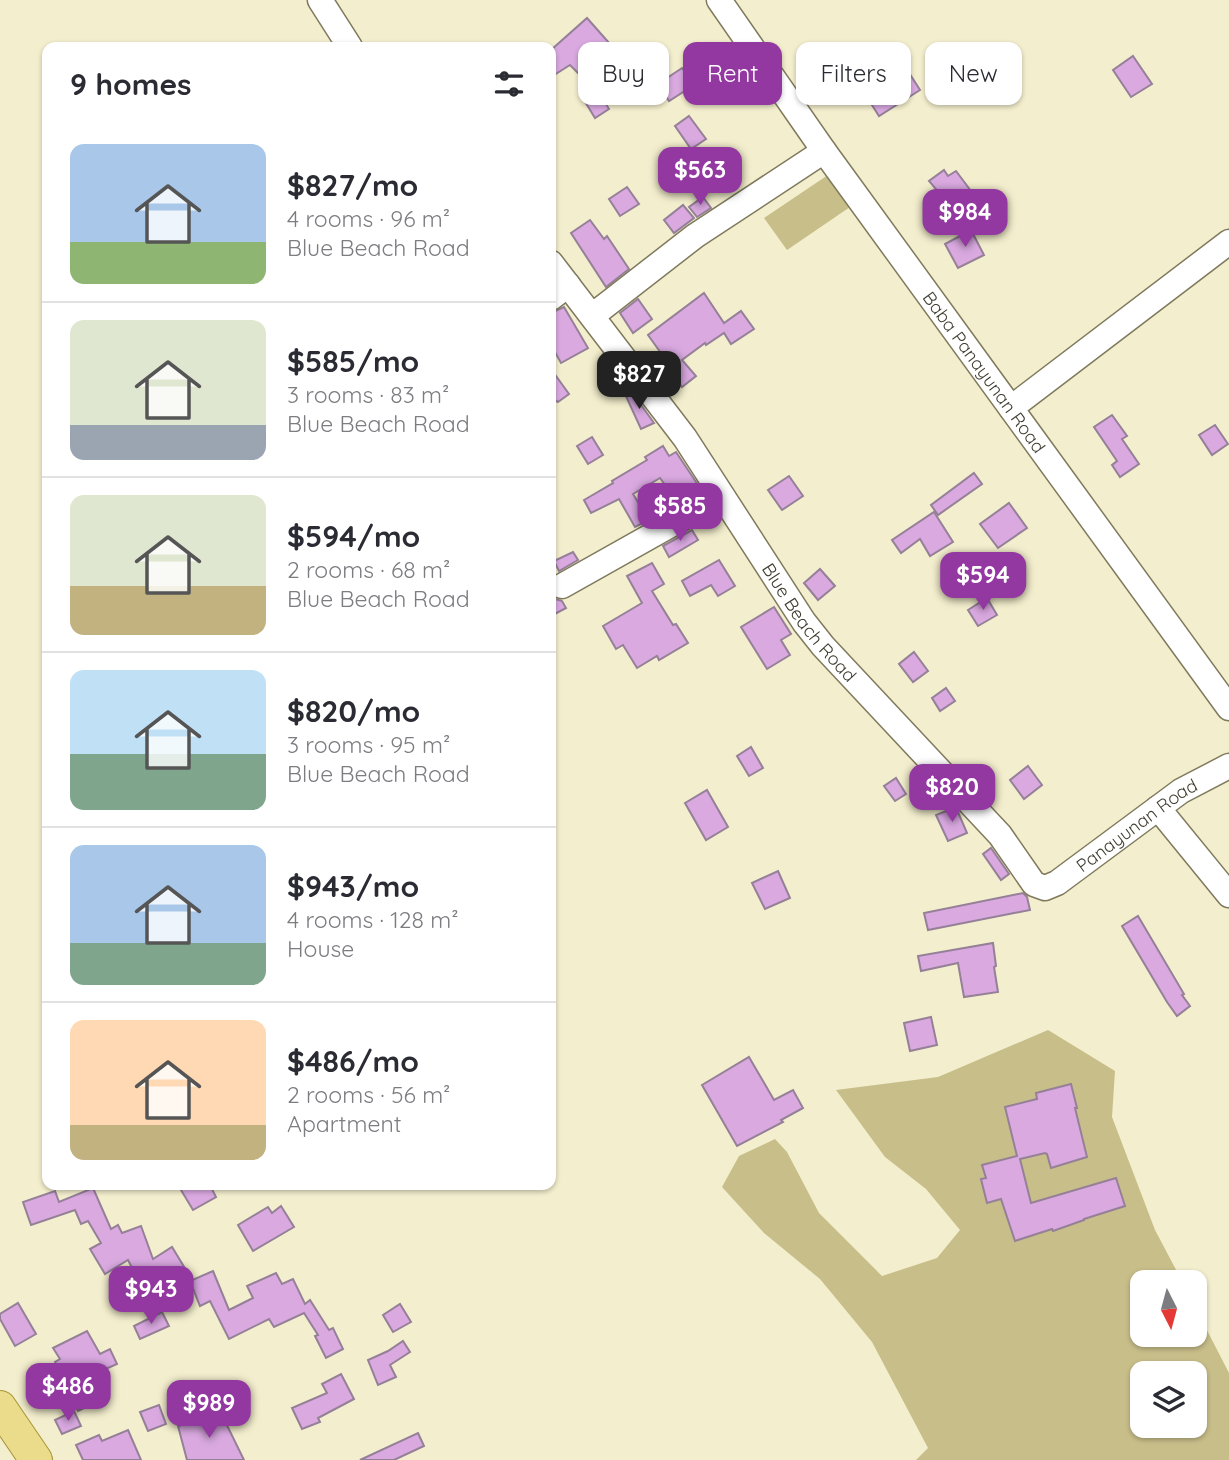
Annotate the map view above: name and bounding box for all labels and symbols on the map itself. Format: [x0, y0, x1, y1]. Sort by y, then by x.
pin: $563 [659, 148, 741, 207]
pin: $984 [924, 190, 1006, 249]
street label: Baba Panayunan Road [918, 287, 1051, 457]
pin: $827 [598, 352, 680, 411]
pin: $585 [639, 484, 721, 543]
pin: $594 [942, 552, 1024, 612]
street label: Blue Beach Road [757, 559, 862, 686]
pin: $820 [911, 764, 993, 824]
street label: Panayunan Road [1071, 773, 1201, 877]
pin: $943 [110, 1266, 192, 1326]
north arrow [1130, 1270, 1208, 1348]
pin: $486 [27, 1364, 109, 1423]
pin: $989 [168, 1380, 250, 1440]

